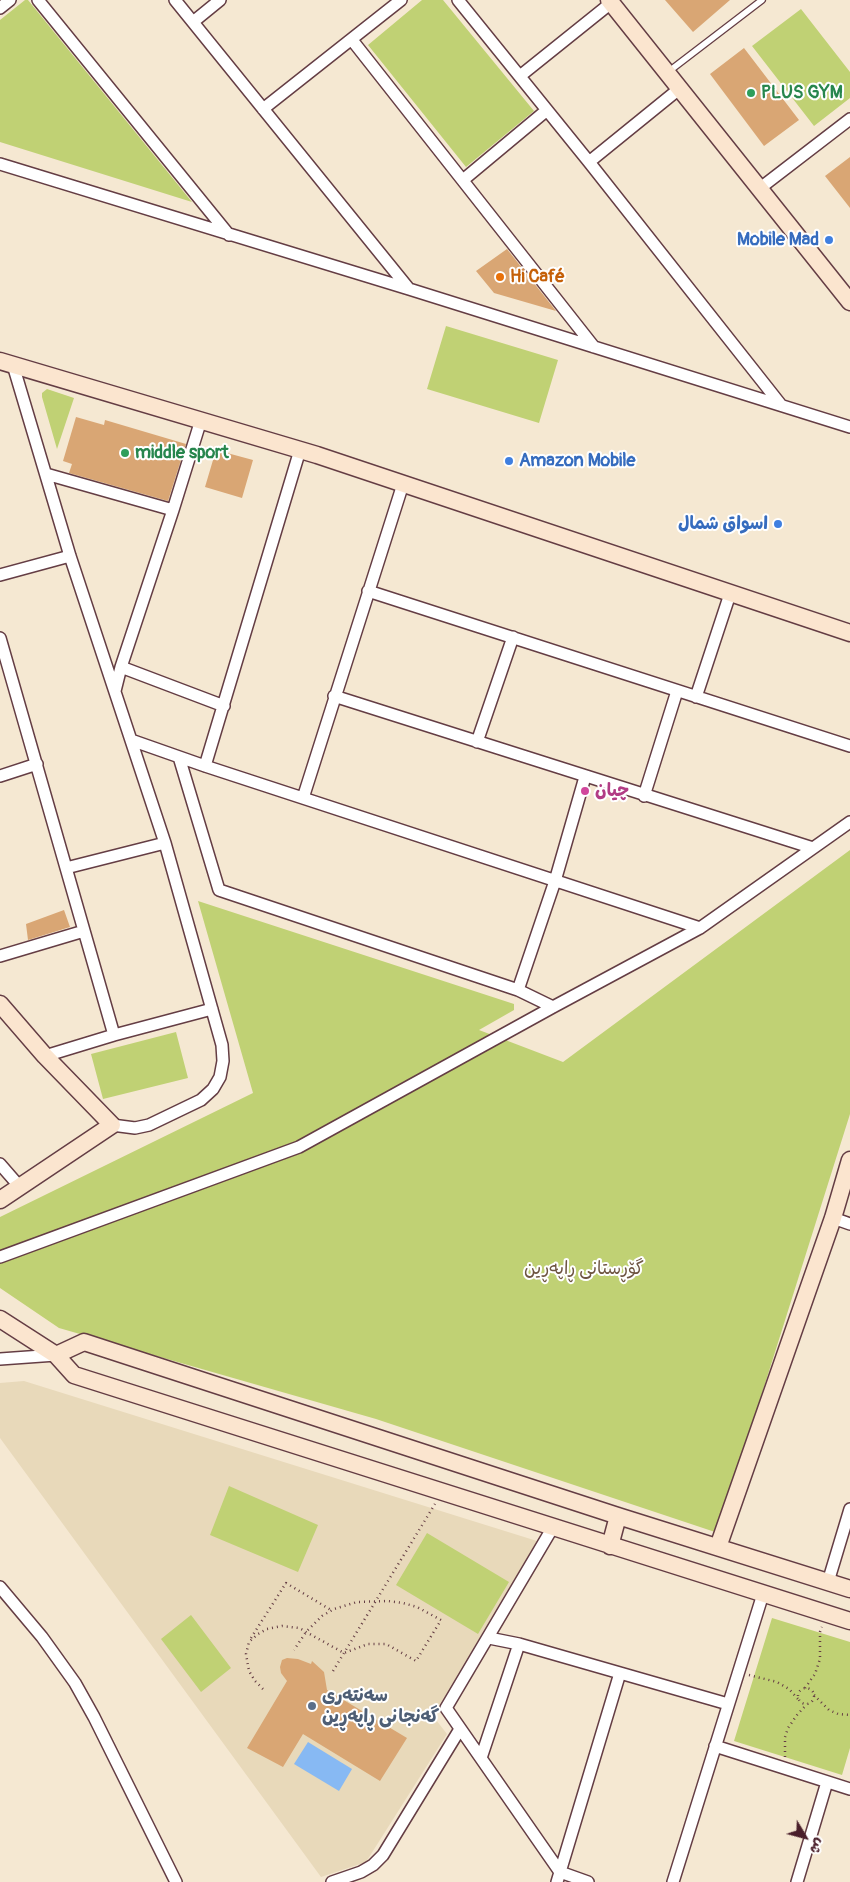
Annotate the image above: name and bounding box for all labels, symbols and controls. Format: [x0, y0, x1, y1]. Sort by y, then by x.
place label: PLUS GYM [761, 82, 843, 104]
marker: PLUS GYM [745, 87, 757, 99]
place label: Mobile Mad [737, 229, 819, 251]
marker: Mobile Mad [823, 234, 835, 246]
place label: Hi Café [510, 266, 565, 288]
marker: Hi Café [494, 271, 506, 283]
place label: middle sport [135, 442, 229, 464]
marker: middle sport [119, 447, 131, 459]
place label: Amazon Mobile [519, 450, 635, 472]
marker: Amazon Mobile [503, 455, 515, 467]
place label: اسواق شمال [678, 513, 768, 535]
marker: اسواق شمال [772, 518, 784, 530]
place label: چيان [595, 780, 629, 802]
marker: چيان [579, 785, 591, 797]
park label: گۆڕستانی ڕاپەڕین [524, 1258, 644, 1280]
place label: سەنتەری گەنجانی ڕاپەڕین [322, 1685, 439, 1728]
marker: سەنتەری گەنجانی ڕاپەڕین [306, 1700, 318, 1712]
north arrow [780, 1812, 830, 1862]
text: ش [806, 1835, 829, 1858]

